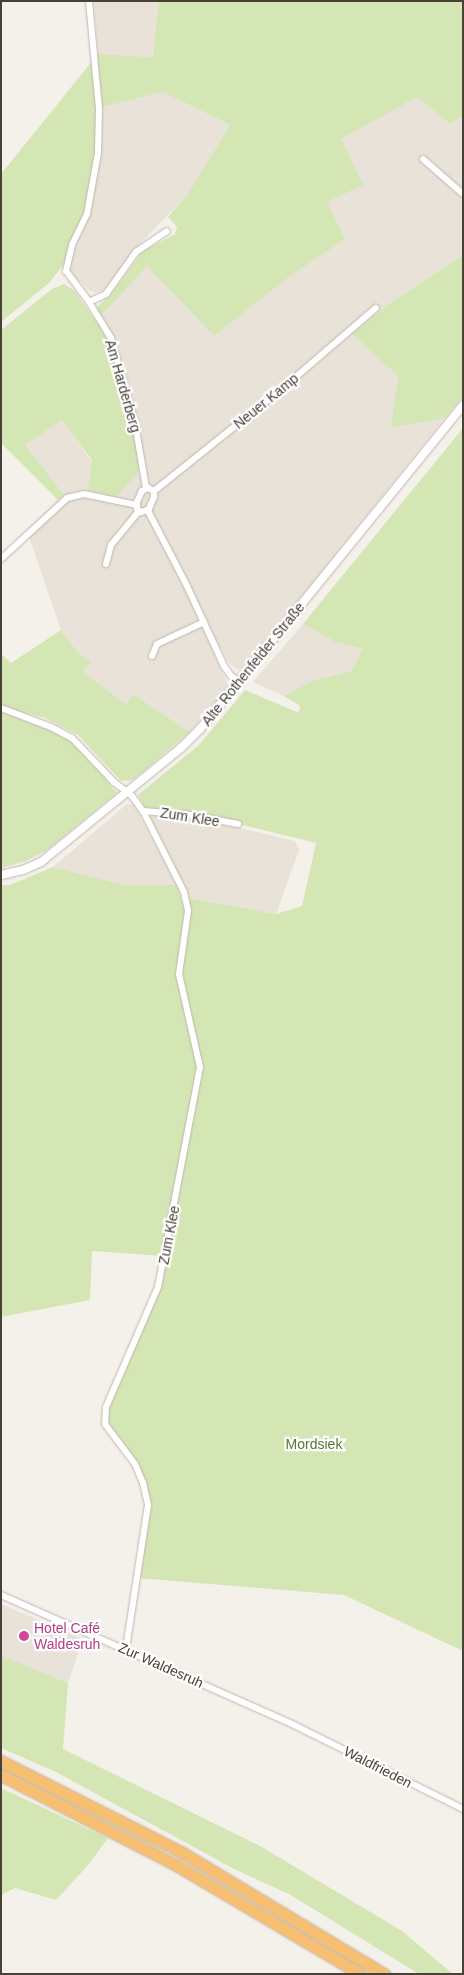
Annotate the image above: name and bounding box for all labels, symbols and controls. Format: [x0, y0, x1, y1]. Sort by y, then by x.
street label: Am Harderberg [102, 338, 144, 434]
street label: Neuer Kamp [230, 370, 302, 432]
street label: Alte Rothenfelder Straße [198, 599, 308, 729]
street label: Zum Klee [159, 804, 221, 830]
street label: Zum Klee [155, 1204, 183, 1266]
park label: Mordsiek [286, 1436, 342, 1452]
place label: Hotel Café Waldesruh [34, 1620, 100, 1652]
marker: Hotel Café Waldesruh [18, 1630, 30, 1642]
street label: Zur Waldesruh [116, 1639, 206, 1691]
street label: Waldfrieden [341, 1743, 415, 1791]

